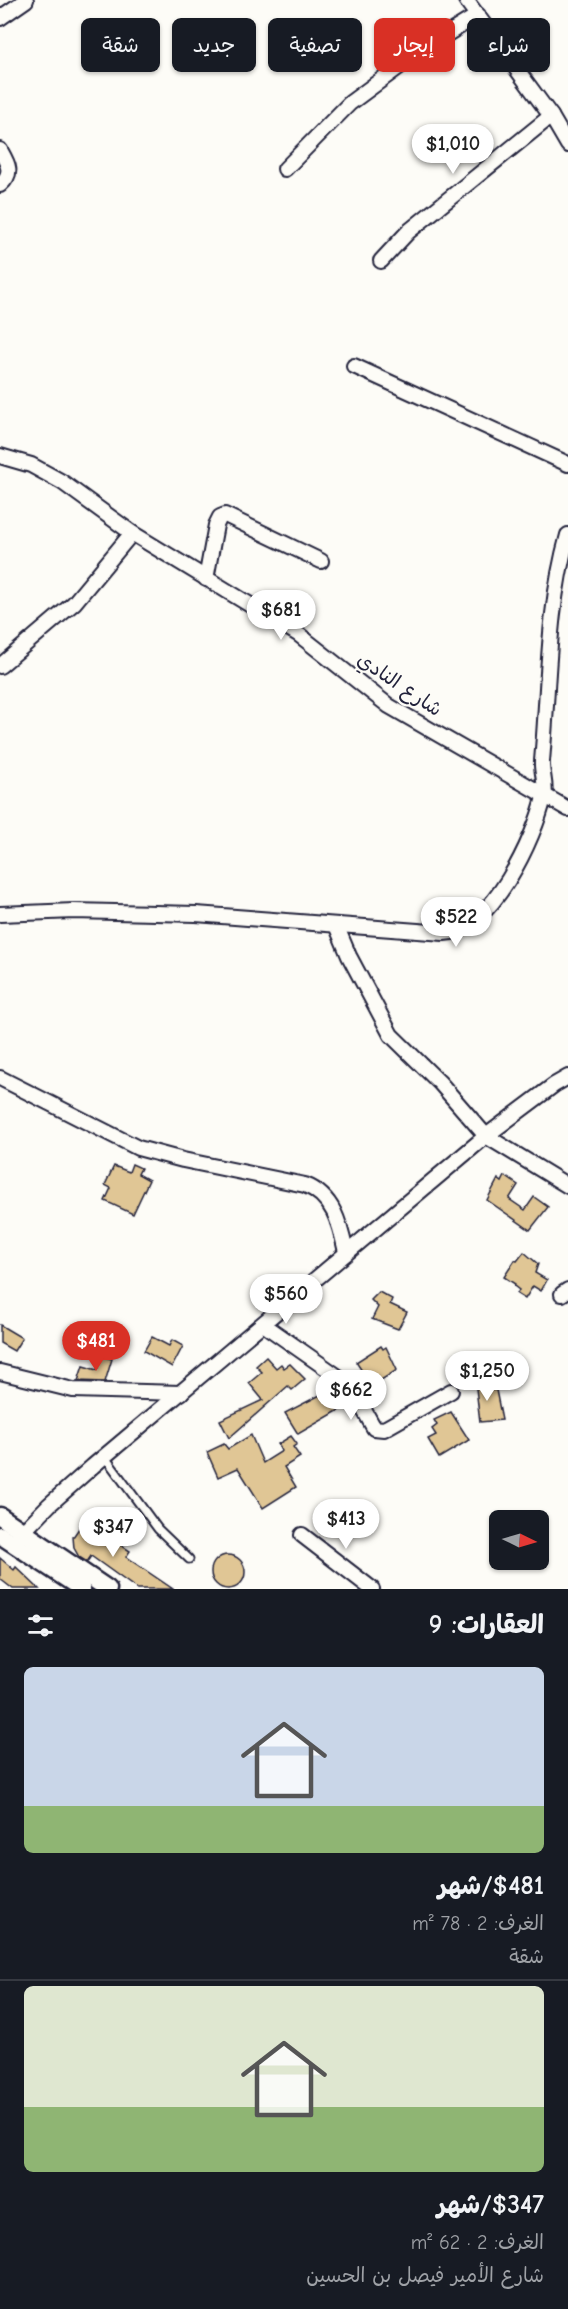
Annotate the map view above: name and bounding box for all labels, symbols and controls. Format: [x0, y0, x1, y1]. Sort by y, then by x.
chip: شقة [81, 18, 160, 72]
chip: جديد [172, 18, 256, 72]
chip: تصفية [268, 18, 362, 72]
chip: إيجار [374, 18, 455, 72]
chip: شراء [467, 18, 550, 72]
pin: $1,010 [404, 124, 502, 175]
text: $1,010 [426, 132, 480, 155]
pin: $681 [245, 590, 317, 641]
text: $681 [261, 598, 301, 621]
street label: شارع النادي [351, 648, 446, 724]
pin: $522 [420, 897, 492, 948]
text: $522 [435, 905, 477, 928]
pin: $560 [250, 1274, 322, 1325]
text: $560 [264, 1282, 308, 1305]
pin: $481 [60, 1321, 132, 1372]
text: $481 [76, 1329, 116, 1352]
pin: $1,250 [438, 1351, 536, 1402]
text: $1,250 [459, 1359, 515, 1382]
pin: $662 [315, 1370, 387, 1421]
text: $662 [330, 1378, 372, 1401]
pin: $413 [310, 1499, 382, 1550]
pin: $347 [77, 1507, 149, 1558]
text: $413 [326, 1507, 366, 1530]
north arrow [489, 1510, 549, 1570]
map controls [489, 1510, 549, 1570]
text: $347 [93, 1515, 133, 1538]
icon: filters [24, 1609, 57, 1642]
text: العقارات: 9 [429, 1610, 544, 1640]
icon: home [230, 1706, 338, 1814]
text: $481/شهر [438, 1871, 544, 1901]
text: الغرف: 2 · 78 m² [412, 1912, 544, 1935]
text: شقة [509, 1945, 544, 1968]
icon: home [230, 2025, 338, 2133]
text: $347/شهر [437, 2190, 544, 2220]
text: الغرف: 2 · 62 m² [411, 2231, 544, 2254]
text: شارع الأمير فيصل بن الحسين [306, 2264, 544, 2287]

